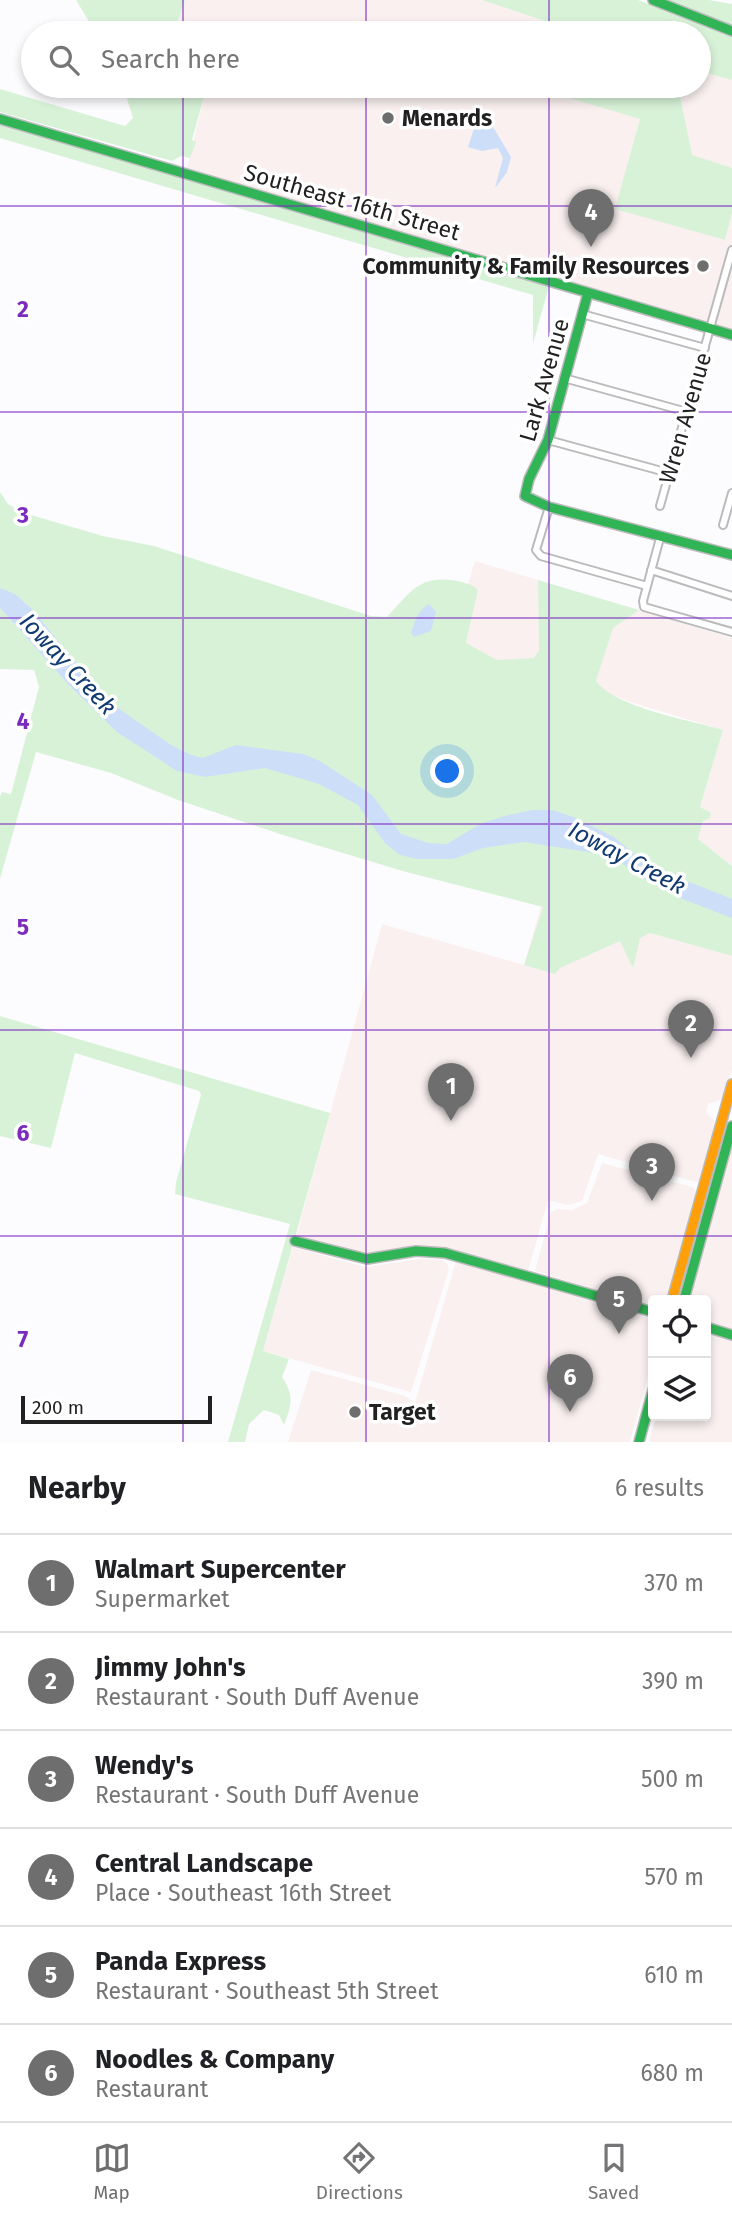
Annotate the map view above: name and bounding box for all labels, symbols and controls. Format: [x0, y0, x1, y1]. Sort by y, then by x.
search box [21, 21, 711, 98]
icon: search [45, 41, 83, 79]
text: Search here [101, 44, 240, 75]
place label: Menards [402, 104, 492, 132]
marker: Menards [380, 110, 396, 126]
street label: Southeast 16th Street [241, 158, 464, 246]
pin: 4 [568, 189, 614, 247]
place label: Community & Family Resources [363, 252, 689, 280]
marker: Community & Family Resources [695, 258, 711, 274]
text: 2 [17, 295, 29, 323]
street label: Lark Avenue [513, 315, 575, 445]
street label: Wren Avenue [653, 349, 717, 487]
text: 3 [16, 501, 29, 529]
water label: Ioway Creek [14, 607, 122, 721]
text: 4 [17, 707, 30, 735]
your location [430, 754, 464, 788]
water label: Ioway Creek [564, 815, 690, 901]
text: 5 [17, 913, 29, 941]
pin: 2 [668, 1000, 714, 1058]
pin: 1 [428, 1063, 474, 1121]
text: 6 [17, 1119, 30, 1147]
pin: 3 [629, 1143, 675, 1201]
pin: 5 [596, 1276, 642, 1334]
map controls [648, 1295, 711, 1421]
button: locate [648, 1295, 711, 1358]
text: 7 [18, 1325, 29, 1353]
pin: 6 [547, 1354, 593, 1412]
button: layers [648, 1358, 711, 1421]
scale bar [21, 1393, 212, 1425]
text: 200 m [32, 1396, 84, 1419]
place label: Target [369, 1398, 437, 1426]
marker: Target [347, 1404, 363, 1420]
text: Nearby [28, 1470, 126, 1506]
text: 6 results [615, 1474, 704, 1502]
text: Walmart Supercenter [95, 1554, 346, 1585]
text: 1 [46, 1569, 56, 1597]
text: 370 m [644, 1569, 704, 1597]
text: Supermarket [95, 1585, 230, 1613]
text: Jimmy John's [95, 1652, 246, 1683]
text: 2 [45, 1667, 57, 1695]
text: 390 m [642, 1667, 704, 1695]
text: Restaurant · South Duff Avenue [95, 1683, 419, 1711]
text: Wendy's [95, 1750, 194, 1781]
text: 3 [45, 1765, 57, 1793]
text: 500 m [641, 1765, 704, 1793]
text: Restaurant · South Duff Avenue [95, 1781, 419, 1809]
text: Central Landscape [95, 1848, 313, 1879]
text: 4 [45, 1863, 58, 1891]
text: 570 m [644, 1863, 704, 1891]
text: Place · Southeast 16th Street [95, 1879, 391, 1907]
text: Panda Express [95, 1946, 266, 1977]
text: 5 [45, 1961, 57, 1989]
text: 610 m [644, 1961, 704, 1989]
text: Restaurant · Southeast 5th Street [95, 1977, 438, 2005]
text: Noodles & Company [95, 2044, 334, 2075]
text: 6 [45, 2059, 57, 2087]
text: 680 m [640, 2059, 704, 2087]
text: Restaurant [95, 2075, 208, 2103]
tab: Map [93, 2139, 131, 2204]
tab: Directions [316, 2139, 403, 2204]
tab: Saved [588, 2139, 639, 2204]

